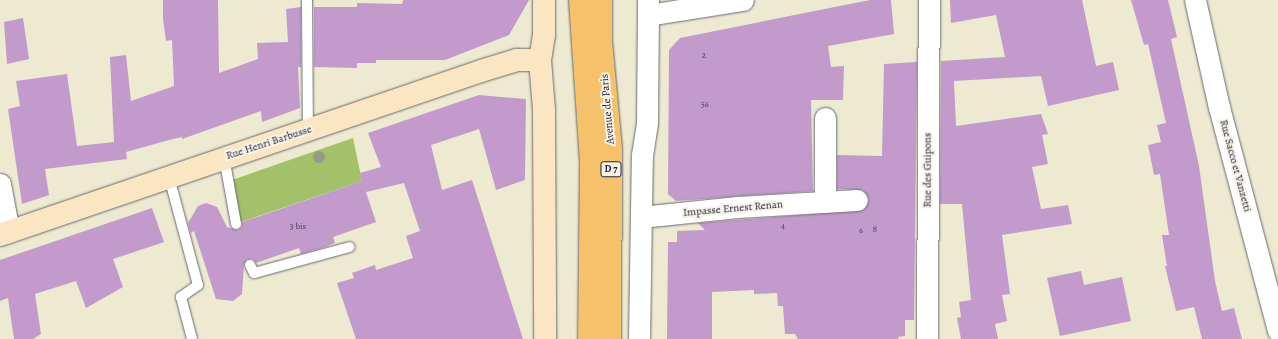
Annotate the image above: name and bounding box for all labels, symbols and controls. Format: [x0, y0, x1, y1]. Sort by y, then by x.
house number: 2 [702, 50, 706, 60]
street label: Avenue de Paris [598, 73, 618, 145]
house number: 56 [701, 99, 709, 109]
street label: Rue Sacco et Vanzetti [1216, 118, 1254, 214]
street label: Rue Henri Barbusse [225, 123, 313, 163]
street label: Rue des Guipons [921, 133, 935, 207]
road number: D 7 [600, 161, 622, 177]
street label: Impasse Ernest Renan [683, 198, 783, 220]
house number: 4 [781, 220, 785, 230]
house number: 3 bis [290, 221, 306, 231]
house number: 8 [873, 224, 877, 234]
house number: 6 [859, 225, 863, 235]

